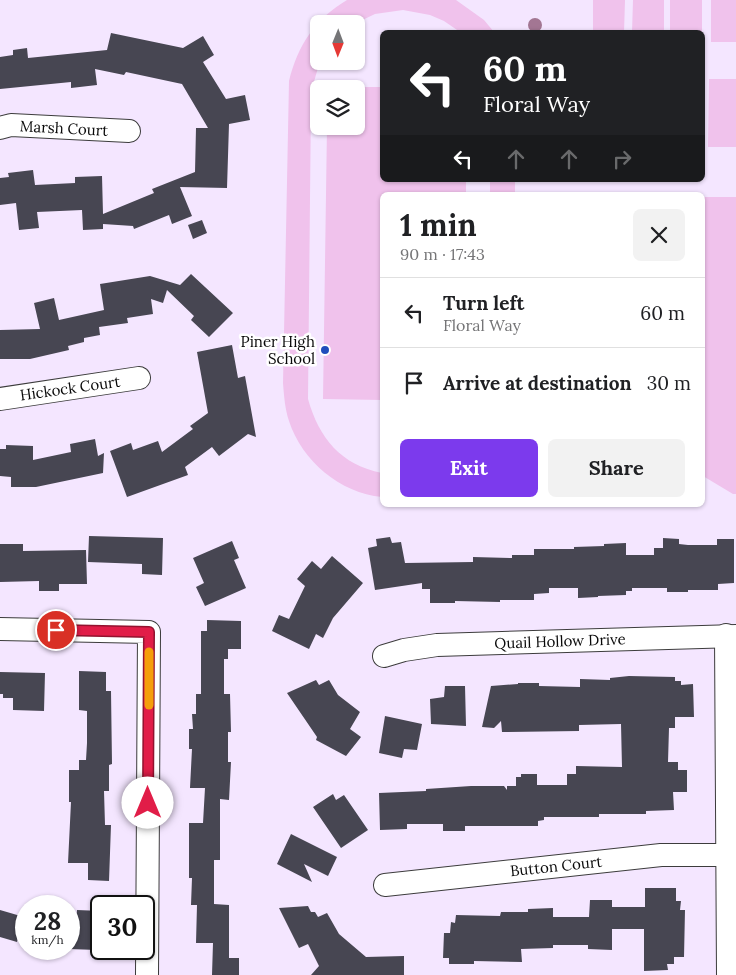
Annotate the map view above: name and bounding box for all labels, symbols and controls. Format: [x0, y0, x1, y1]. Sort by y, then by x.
north arrow [310, 15, 365, 70]
map controls [310, 15, 365, 135]
text: 60 m [483, 46, 567, 91]
icon: left [400, 50, 465, 115]
button: layers [310, 80, 365, 135]
text: Floral Way [483, 90, 590, 118]
street label: Marsh Court [19, 116, 109, 140]
icon: left [449, 145, 477, 173]
icon: ahead [502, 145, 530, 173]
icon: ahead [555, 145, 583, 173]
icon: right [608, 145, 636, 173]
text: 1 min [400, 206, 477, 244]
button: close [633, 209, 685, 261]
text: 90 m · 17:43 [400, 244, 485, 264]
text: Turn left [443, 291, 524, 315]
icon: left [400, 299, 428, 327]
text: 60 m [640, 301, 685, 325]
text: Floral Way [443, 315, 521, 335]
place label: Piner High School [241, 332, 315, 368]
marker: Piner High School [319, 344, 331, 356]
icon: arrive [400, 369, 428, 397]
text: Arrive at destination [443, 371, 632, 395]
text: 30 m [647, 371, 691, 395]
street label: Hickock Court [19, 372, 122, 404]
button: Exit [400, 439, 538, 497]
button: Share [548, 439, 685, 497]
pin [35, 609, 77, 651]
icon: arrive [42, 616, 70, 644]
street label: Quail Hollow Drive [494, 629, 626, 653]
position arrow [121, 776, 173, 828]
street label: Button Court [509, 852, 603, 880]
speed limit sign: 30 [90, 895, 155, 960]
text: 28 [34, 905, 61, 937]
text: km/h [31, 932, 64, 947]

